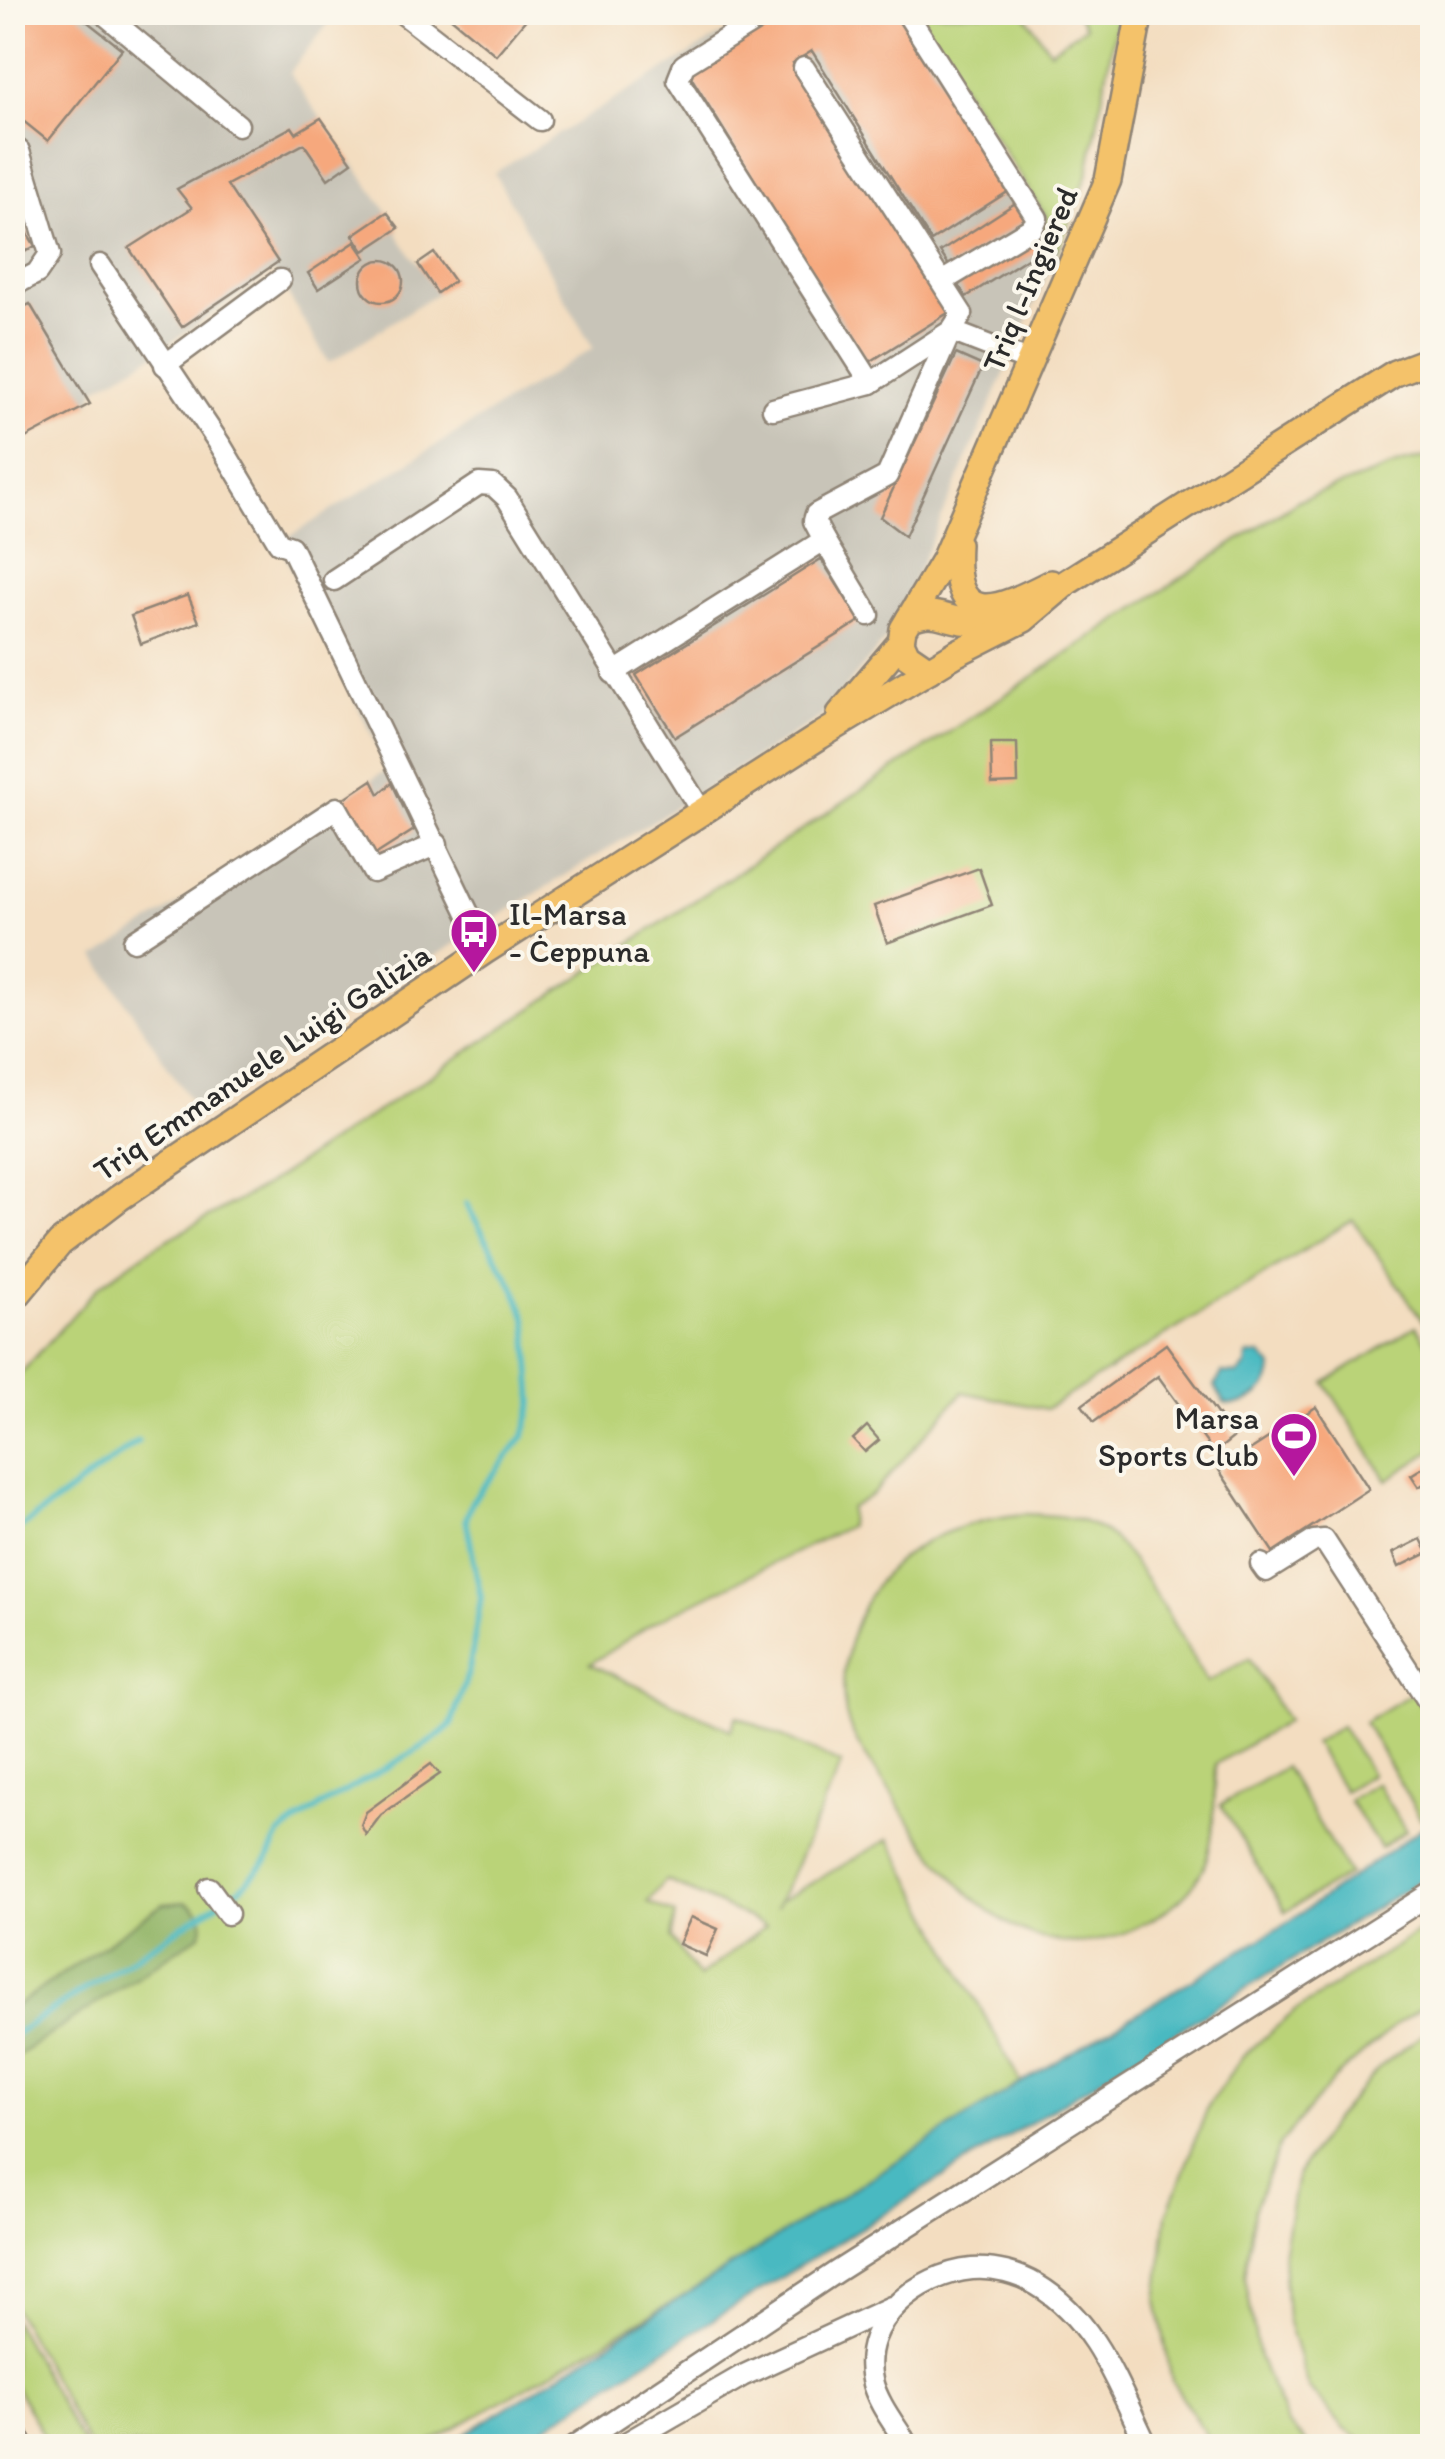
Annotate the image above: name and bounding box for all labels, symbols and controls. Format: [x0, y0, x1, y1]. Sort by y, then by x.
street label: Triq l-Ingiered [974, 180, 1086, 377]
place label: Il-Marsa - Ċeppuna [509, 895, 650, 970]
bus stop icon: Il-Marsa - Ċeppuna [448, 906, 500, 974]
street label: Triq Emmanuele Luigi Galizia [86, 935, 438, 1189]
place label: Marsa Sports Club [1098, 1399, 1259, 1474]
sports icon: Marsa Sports Club [1268, 1410, 1320, 1478]

